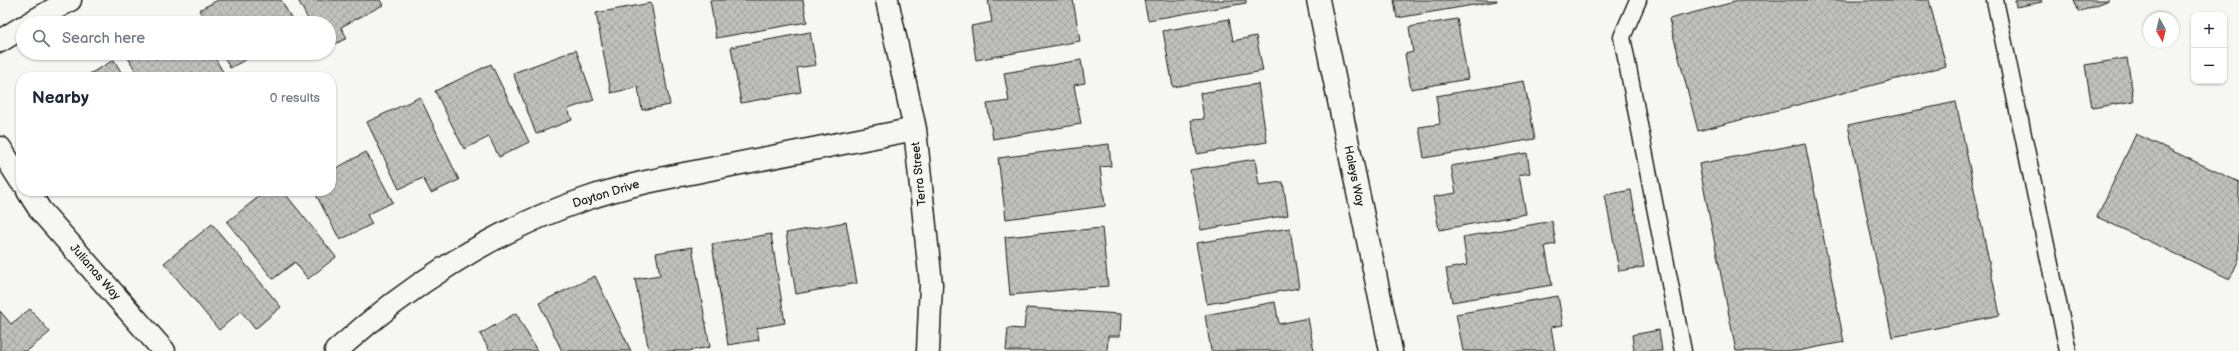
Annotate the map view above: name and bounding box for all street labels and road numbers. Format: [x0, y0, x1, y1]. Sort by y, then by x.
street label: Terra Street [908, 141, 930, 207]
street label: Haleys Way [1340, 144, 1368, 208]
street label: Dayton Drive [571, 177, 641, 211]
street label: Julianas Way [66, 241, 124, 304]

